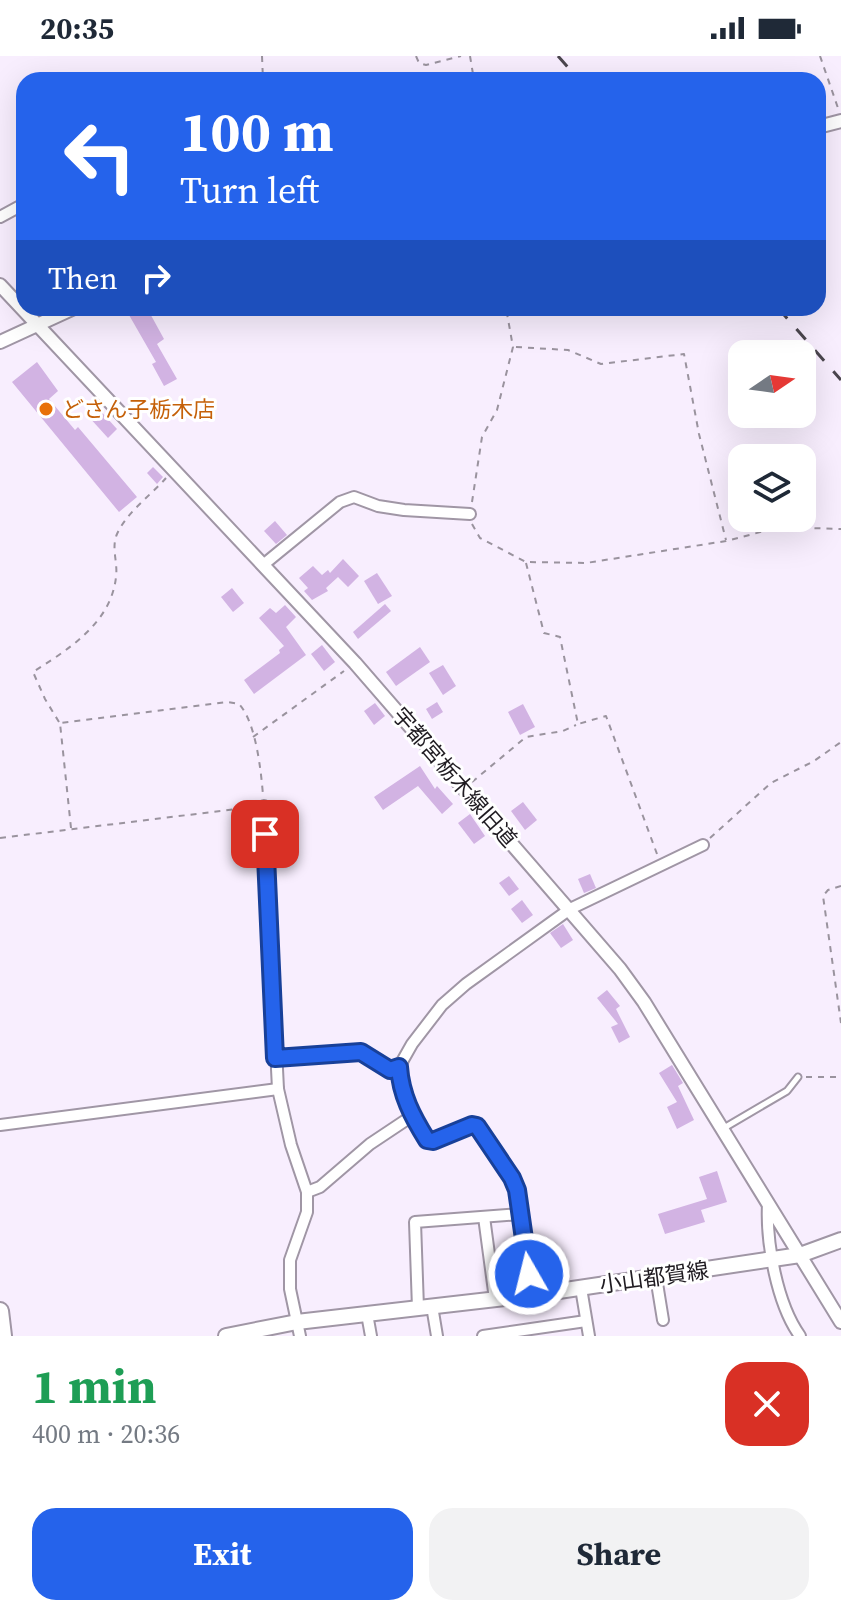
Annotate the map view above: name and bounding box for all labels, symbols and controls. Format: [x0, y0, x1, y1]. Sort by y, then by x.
text: 20:35 [40, 8, 114, 49]
text: 100 m [180, 93, 334, 170]
icon: left [48, 104, 152, 208]
text: Turn left [180, 166, 319, 215]
icon: right [134, 256, 178, 300]
text: Then [48, 258, 118, 299]
north arrow [728, 340, 816, 428]
map controls [728, 340, 816, 532]
place label: どさん子栃木店 [62, 394, 215, 424]
marker: どさん子栃木店 [37, 400, 55, 418]
button: layers [728, 444, 816, 532]
street label: 宇都宮栃木線旧道 [386, 701, 524, 853]
pin [231, 800, 299, 868]
icon: arrive [243, 812, 287, 856]
position arrow [487, 1232, 571, 1316]
street label: 小山都賀線 [597, 1254, 711, 1300]
text: 1 min [32, 1353, 157, 1419]
button: close [725, 1362, 809, 1446]
text: 400 m · 20:36 [32, 1416, 180, 1452]
button: Exit [32, 1508, 413, 1600]
button: Share [429, 1508, 809, 1600]

